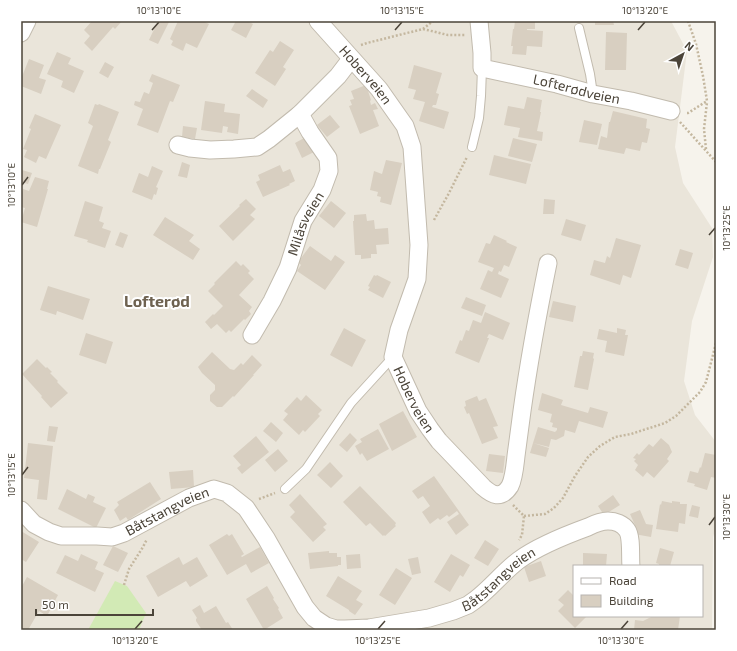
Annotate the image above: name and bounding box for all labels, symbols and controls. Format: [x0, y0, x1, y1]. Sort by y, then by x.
text: 10°13'10"E [137, 4, 182, 16]
text: 10°13'15"E [380, 4, 424, 16]
text: 10°13'20"E [622, 4, 668, 16]
north arrow [663, 34, 703, 74]
text: N [683, 38, 697, 54]
street label: Hoberveien [336, 42, 396, 107]
street label: Lofterødveien [532, 70, 621, 107]
text: 10°13'10"E [5, 162, 17, 207]
street label: Milåsveien [284, 188, 327, 258]
text: 10°13'25"E [720, 205, 732, 251]
district label: Lofterød [124, 291, 190, 310]
street label: Hoberveien [390, 363, 439, 435]
text: 10°13'15"E [5, 453, 17, 497]
street label: Båtstangveien [122, 483, 211, 539]
text: 10°13'30"E [720, 494, 732, 540]
street label: Båtstangveien [459, 543, 538, 615]
legend [573, 565, 703, 617]
text: Road [609, 573, 637, 587]
scale bar [36, 591, 153, 617]
text: Building [609, 593, 654, 607]
text: 50 m [42, 597, 69, 611]
text: 10°13'20"E [112, 634, 158, 646]
text: 10°13'25"E [355, 634, 401, 646]
text: 10°13'30"E [598, 634, 644, 646]

